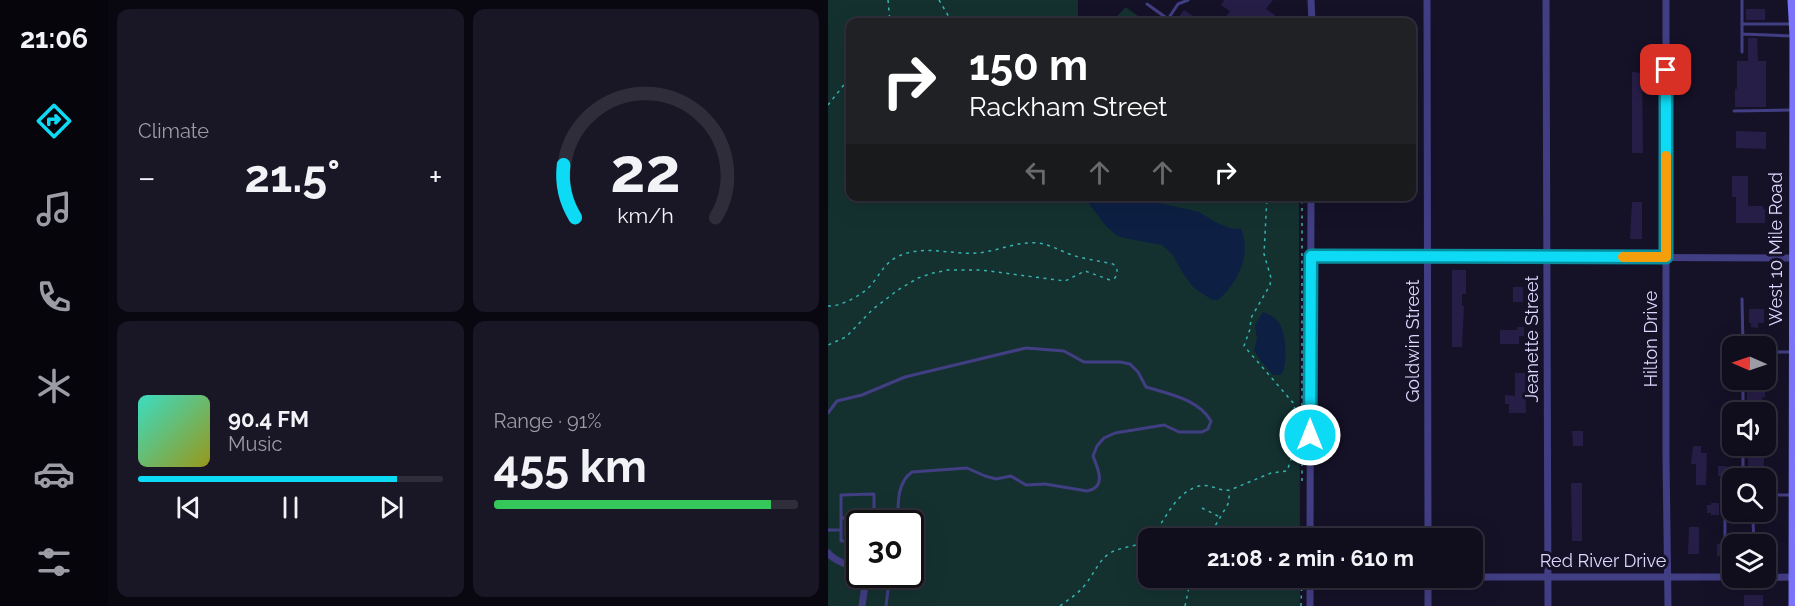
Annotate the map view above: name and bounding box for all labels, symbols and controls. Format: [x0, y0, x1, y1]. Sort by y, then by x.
text: 21:06 [20, 23, 88, 54]
text: 150 m [969, 41, 1088, 90]
icon: right [870, 42, 948, 120]
pin [1640, 44, 1691, 95]
icon: arrive [1649, 53, 1682, 86]
text: Rackham Street [969, 91, 1167, 122]
icon: directions [33, 100, 75, 142]
text: Climate [138, 119, 209, 143]
text: 22 [611, 133, 681, 207]
text: 21.5° [245, 150, 340, 203]
icon: left [1020, 156, 1053, 189]
icon: ahead [1083, 156, 1116, 189]
icon: ahead [1146, 156, 1179, 189]
icon: right [1209, 156, 1242, 189]
text: − [138, 158, 156, 197]
text: + [429, 158, 443, 197]
street label: West 10 Mile Road [1765, 172, 1786, 326]
icon: music [33, 188, 75, 230]
text: km/h [617, 203, 674, 228]
icon: phone [33, 276, 75, 318]
street label: Jeanette Street [1521, 276, 1542, 402]
street label: Goldwin Street [1402, 279, 1423, 403]
street label: Hilton Drive [1640, 290, 1661, 387]
north arrow [1722, 336, 1776, 390]
map controls [1722, 336, 1776, 588]
icon: climate [33, 365, 75, 407]
button: sound [1722, 402, 1776, 456]
position arrow [1278, 403, 1342, 467]
text: 90.4 FM [228, 406, 309, 432]
text: Range · 91% [494, 409, 602, 433]
text: Music [228, 432, 282, 456]
text: 455 km [494, 440, 647, 493]
icon: car [33, 453, 75, 495]
button: search [1722, 468, 1776, 522]
icon: previous [172, 491, 205, 524]
icon: pause [274, 491, 307, 524]
icon: next [375, 491, 408, 524]
speed limit sign: 30 [846, 510, 924, 588]
button: layers [1722, 534, 1776, 588]
icon: filters [33, 541, 75, 583]
text: 21:08 · 2 min · 610 m [1207, 545, 1414, 571]
street label: Red River Drive [1540, 550, 1667, 571]

